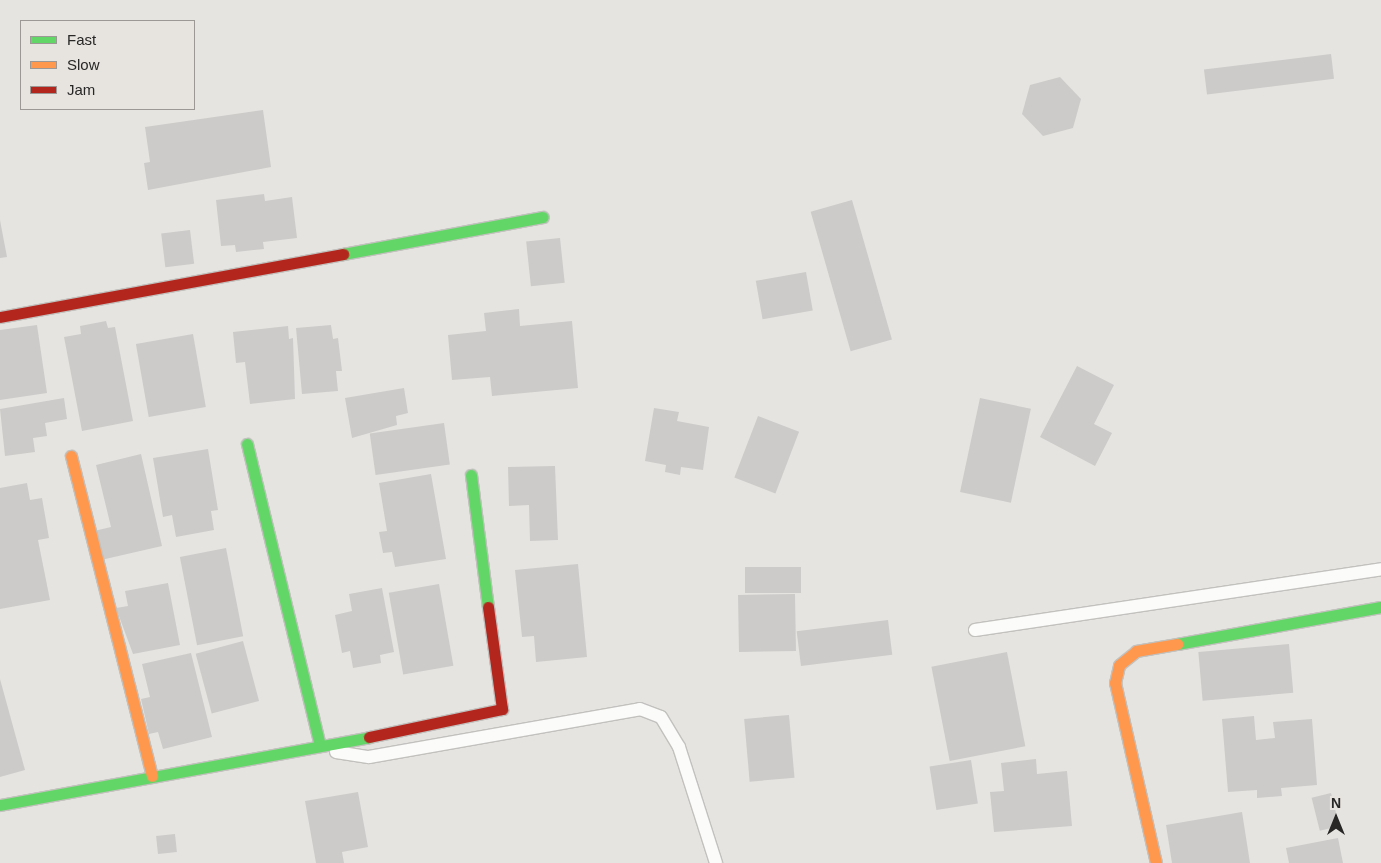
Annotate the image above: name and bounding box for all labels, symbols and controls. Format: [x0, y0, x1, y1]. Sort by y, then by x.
legend [20, 20, 195, 110]
text: Fast [67, 31, 96, 48]
text: Slow [67, 56, 100, 73]
text: Jam [67, 81, 95, 98]
north arrow [1311, 793, 1361, 843]
text: N [1331, 795, 1341, 811]

